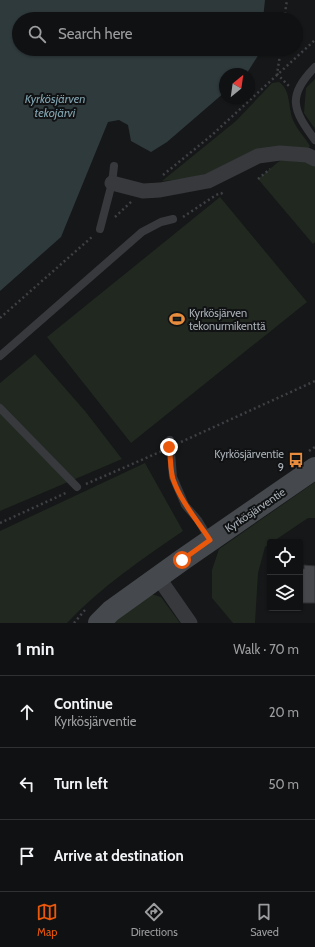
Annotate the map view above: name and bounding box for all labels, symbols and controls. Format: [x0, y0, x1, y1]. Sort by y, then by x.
search box [12, 12, 303, 56]
icon: search [26, 23, 48, 45]
text: Search here [58, 25, 133, 43]
north arrow [219, 68, 255, 104]
water label: Kyrkösjärven tekojärvi [25, 91, 85, 120]
place label: Kyrkösjärven tekonurmikenttä [189, 306, 266, 333]
sports icon: Kyrkösjärven tekonurmikenttä [168, 310, 186, 328]
route end [160, 438, 178, 456]
place label: Kyrkösjärventie 9 [214, 447, 284, 474]
bus stop icon: Kyrkösjärventie 9 [287, 451, 305, 469]
street label: Kyrkösjärventie [222, 485, 288, 535]
map controls [267, 539, 303, 611]
button: locate [267, 539, 303, 575]
route start [173, 551, 191, 569]
button: layers [267, 575, 303, 611]
text: 1 min [16, 639, 54, 659]
text: Walk · 70 m [233, 641, 299, 657]
text: Continue [54, 695, 113, 713]
icon: ahead [16, 701, 38, 723]
text: 20 m [269, 704, 299, 720]
text: Kyrkösjärventie [54, 713, 136, 729]
icon: left [16, 773, 38, 795]
text: Turn left [54, 775, 108, 793]
text: 50 m [269, 776, 299, 792]
icon: arrive [16, 845, 38, 867]
text: Arrive at destination [54, 847, 184, 865]
tab: Map [36, 901, 58, 939]
tab: Directions [131, 901, 178, 939]
tab: Saved [250, 901, 279, 939]

